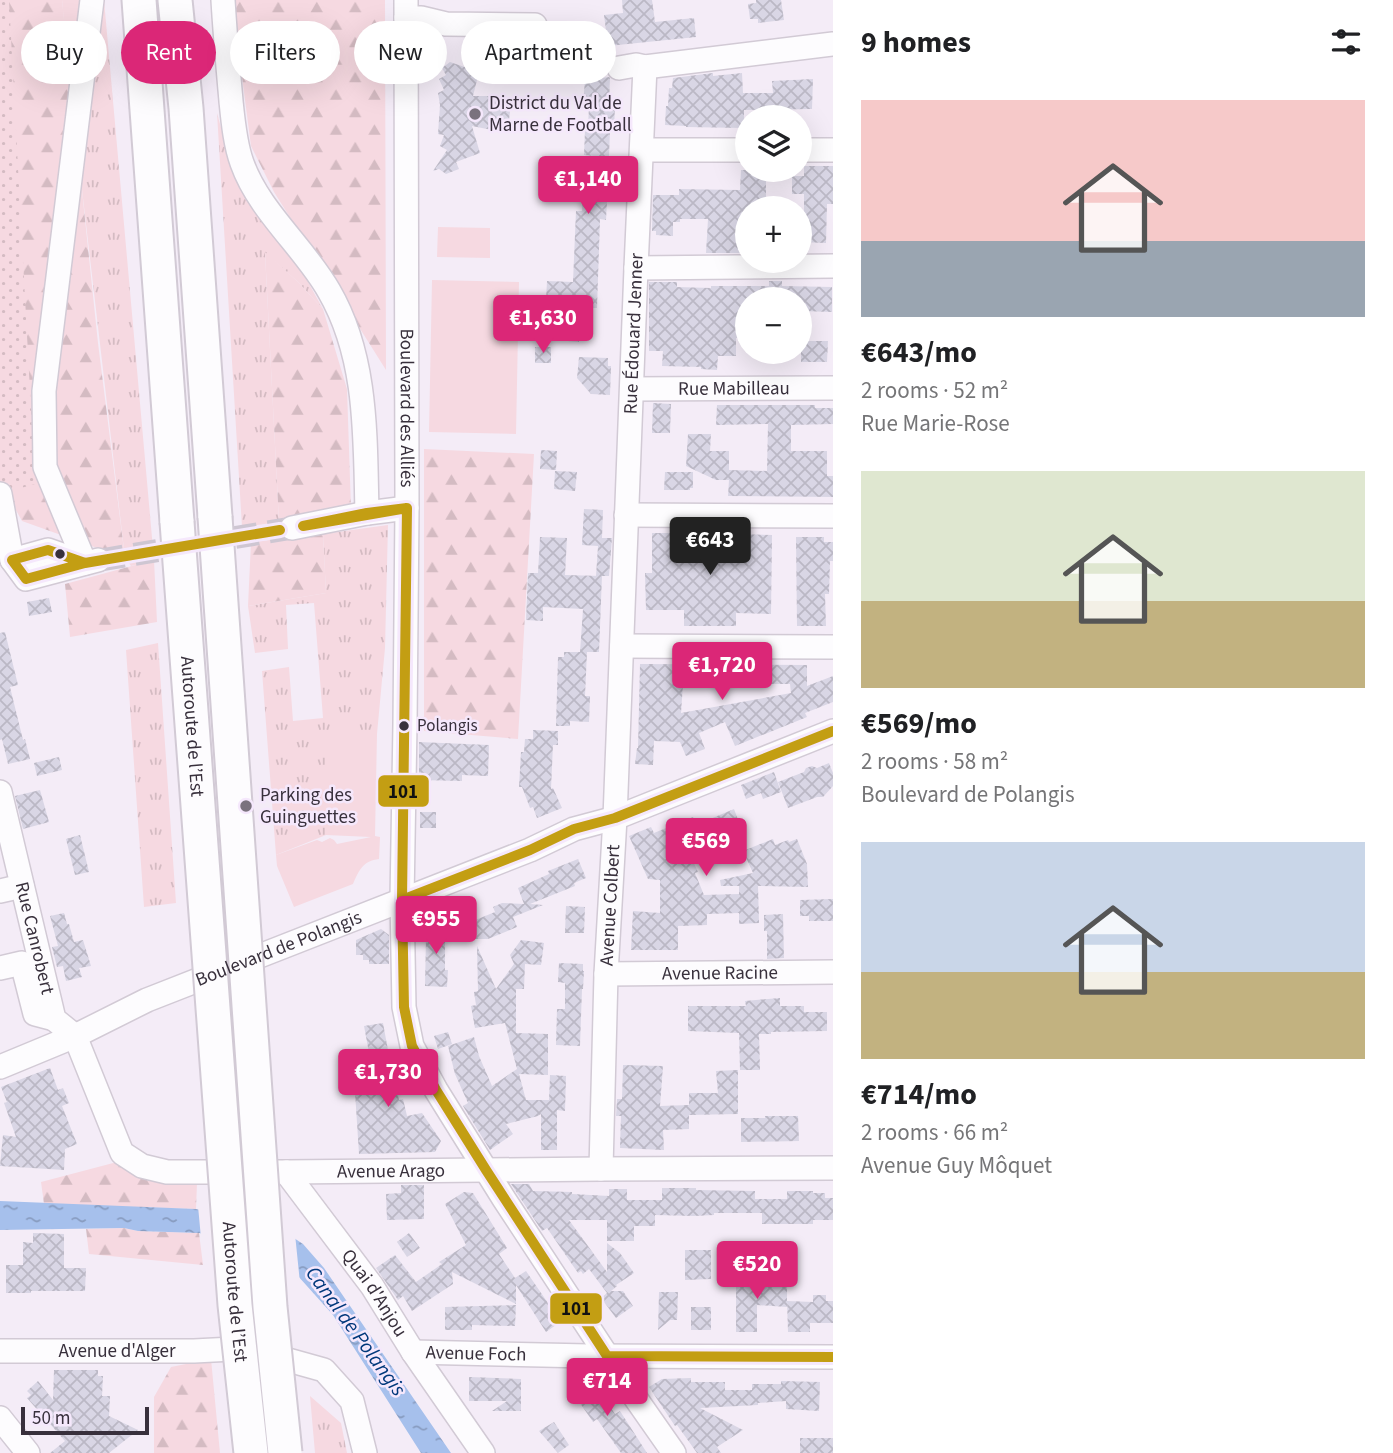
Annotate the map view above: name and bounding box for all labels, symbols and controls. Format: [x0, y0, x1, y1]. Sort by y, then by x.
chip: Buy [21, 21, 107, 84]
chip: Rent [121, 21, 216, 84]
chip: Filters [230, 21, 340, 84]
chip: New [354, 21, 447, 84]
chip: Apartment [461, 21, 616, 84]
text: 9 homes [861, 21, 971, 64]
icon: filters [1327, 23, 1365, 61]
place label: District du Val de Marne de Football [489, 90, 632, 139]
map controls [735, 105, 812, 364]
button: layers [735, 105, 812, 182]
marker: District du Val de Marne de Football [467, 106, 483, 122]
icon: home [1050, 145, 1176, 271]
pin: €1,140 [531, 156, 645, 216]
text: €1,140 [554, 162, 622, 195]
button: + [735, 196, 812, 273]
street label: Rue Édouard Jenner [617, 252, 650, 415]
button: − [735, 287, 812, 364]
pin: €1,630 [486, 296, 600, 355]
text: €1,630 [509, 301, 577, 334]
street label: Boulevard des Alliés [393, 328, 420, 488]
text: €643/mo [861, 331, 977, 374]
text: 2 rooms · 52 m² [861, 374, 1008, 407]
street label: Rue Mabilleau [678, 375, 790, 402]
text: Rue Marie-Rose [861, 407, 1010, 440]
icon: home [1050, 516, 1176, 642]
pin: €643 [669, 518, 751, 577]
text: €643 [686, 523, 734, 556]
unlabelled marker [53, 547, 67, 561]
pin: €1,720 [665, 642, 779, 702]
text: €1,720 [688, 648, 756, 681]
street label: Autoroute de l’Est [173, 655, 211, 798]
text: €569/mo [861, 702, 977, 745]
place label: Polangis [417, 714, 478, 738]
marker: Polangis [397, 719, 411, 733]
text: 2 rooms · 58 m² [861, 745, 1008, 778]
line badge: 101 [377, 774, 430, 808]
text: Boulevard de Polangis [861, 778, 1075, 811]
text: 101 [388, 779, 418, 806]
place label: Parking des Guinguettes [260, 782, 356, 831]
marker: Parking des Guinguettes [238, 798, 254, 814]
pin: €569 [665, 818, 747, 878]
text: €569 [682, 824, 730, 857]
street label: Avenue Colbert [593, 843, 627, 967]
street label: Rue Canrobert [8, 879, 61, 998]
icon: home [1050, 887, 1176, 1013]
pin: €955 [395, 897, 477, 956]
text: €955 [412, 902, 460, 935]
street label: Boulevard de Polangis [191, 904, 366, 993]
street label: Avenue Racine [662, 959, 778, 987]
pin: €1,730 [331, 1050, 445, 1109]
text: €1,730 [354, 1055, 422, 1088]
text: €714/mo [861, 1073, 977, 1116]
text: 2 rooms · 66 m² [861, 1116, 1008, 1149]
text: Avenue Guy Môquet [861, 1149, 1052, 1182]
street label: Avenue Arago [337, 1157, 445, 1185]
street label: Autoroute de l’Est [215, 1221, 255, 1364]
pin: €520 [716, 1242, 798, 1301]
street label: Quai d'Anjou [335, 1243, 414, 1342]
text: €520 [733, 1247, 781, 1280]
water label: Canal de Polangis [299, 1260, 413, 1402]
line badge: 101 [549, 1292, 603, 1325]
text: 101 [561, 1296, 591, 1323]
street label: Avenue d'Alger [58, 1338, 176, 1365]
street label: Avenue Foch [425, 1339, 527, 1368]
pin: €714 [566, 1358, 648, 1418]
text: €714 [583, 1364, 631, 1397]
scale bar [21, 1404, 149, 1436]
text: 50 m [32, 1405, 70, 1432]

